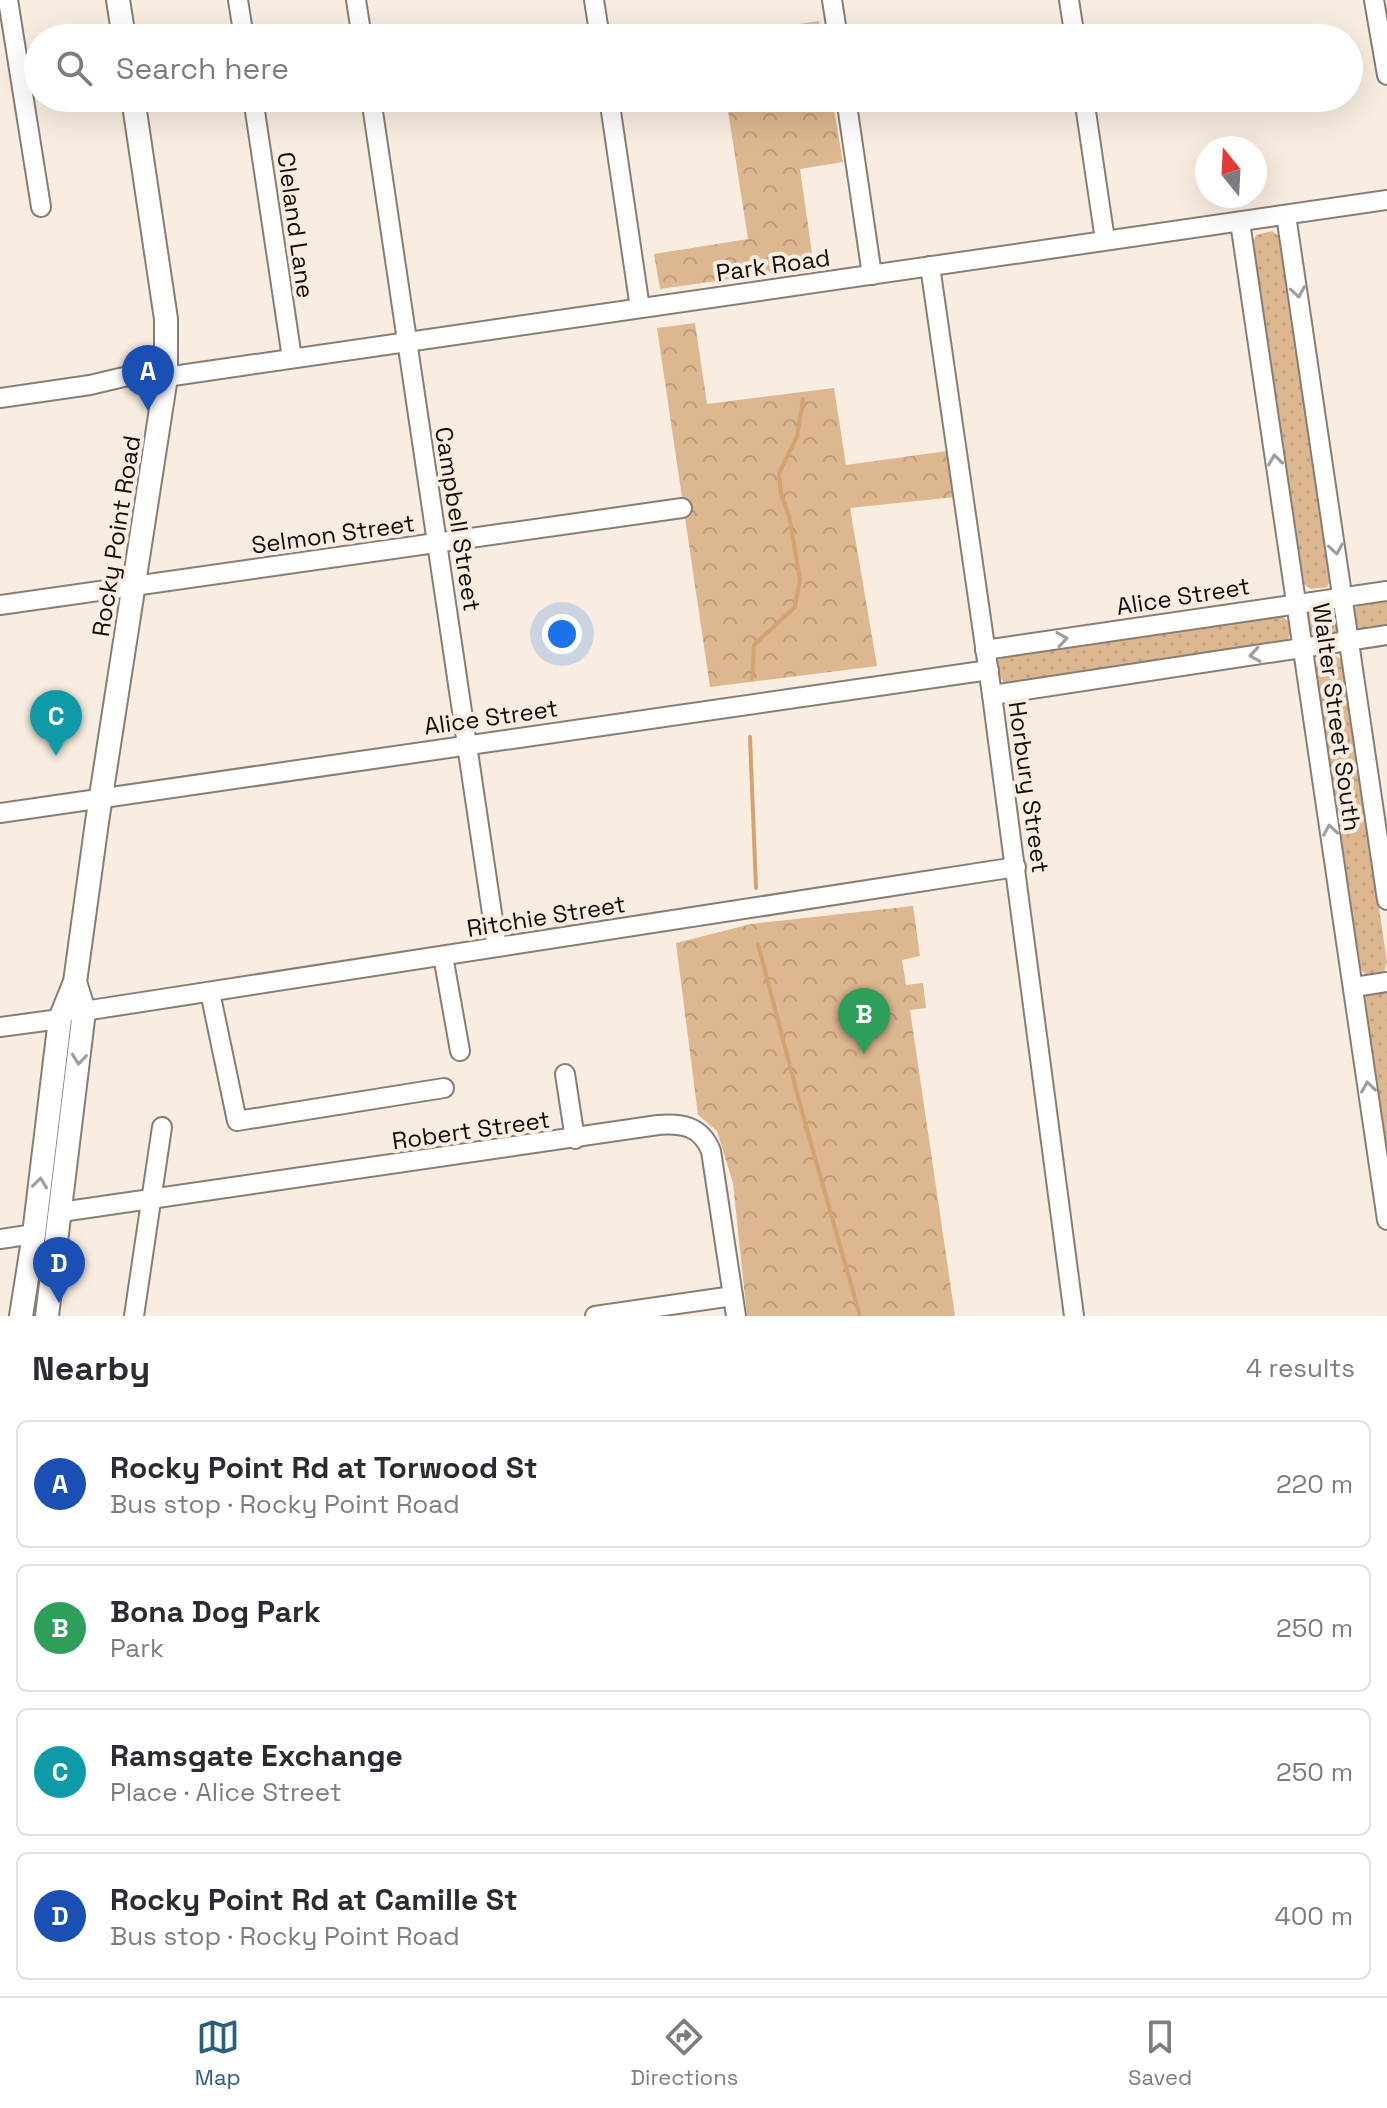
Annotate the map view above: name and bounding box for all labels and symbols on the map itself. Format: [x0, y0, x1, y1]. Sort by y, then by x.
north arrow [1195, 136, 1267, 208]
street label: Cleland Lane [270, 150, 322, 300]
street label: Park Road [714, 242, 832, 288]
one-way arrow [1289, 285, 1306, 299]
pin: A [122, 345, 174, 411]
street label: Campbell Street [428, 425, 488, 613]
street label: Rocky Point Road [85, 433, 147, 639]
one-way arrow [1267, 453, 1284, 467]
street label: Selmon Street [249, 507, 417, 561]
one-way arrow [1327, 542, 1344, 556]
street label: Alice Street [1114, 570, 1252, 622]
street label: Walter Street South [1306, 601, 1368, 833]
your location [542, 614, 582, 654]
one-way arrow [1056, 631, 1069, 648]
one-way arrow [1248, 646, 1261, 663]
pin: C [30, 690, 82, 756]
street label: Alice Street [422, 692, 560, 742]
street label: Horbury Street [1002, 699, 1056, 875]
one-way arrow [1322, 823, 1339, 837]
street label: Ritchie Street [464, 888, 628, 944]
pin: B [838, 988, 890, 1054]
one-way arrow [70, 1053, 87, 1066]
one-way arrow [1360, 1080, 1377, 1094]
street label: Robert Street [390, 1104, 552, 1156]
one-way arrow [32, 1177, 49, 1190]
pin: D [33, 1237, 85, 1303]

